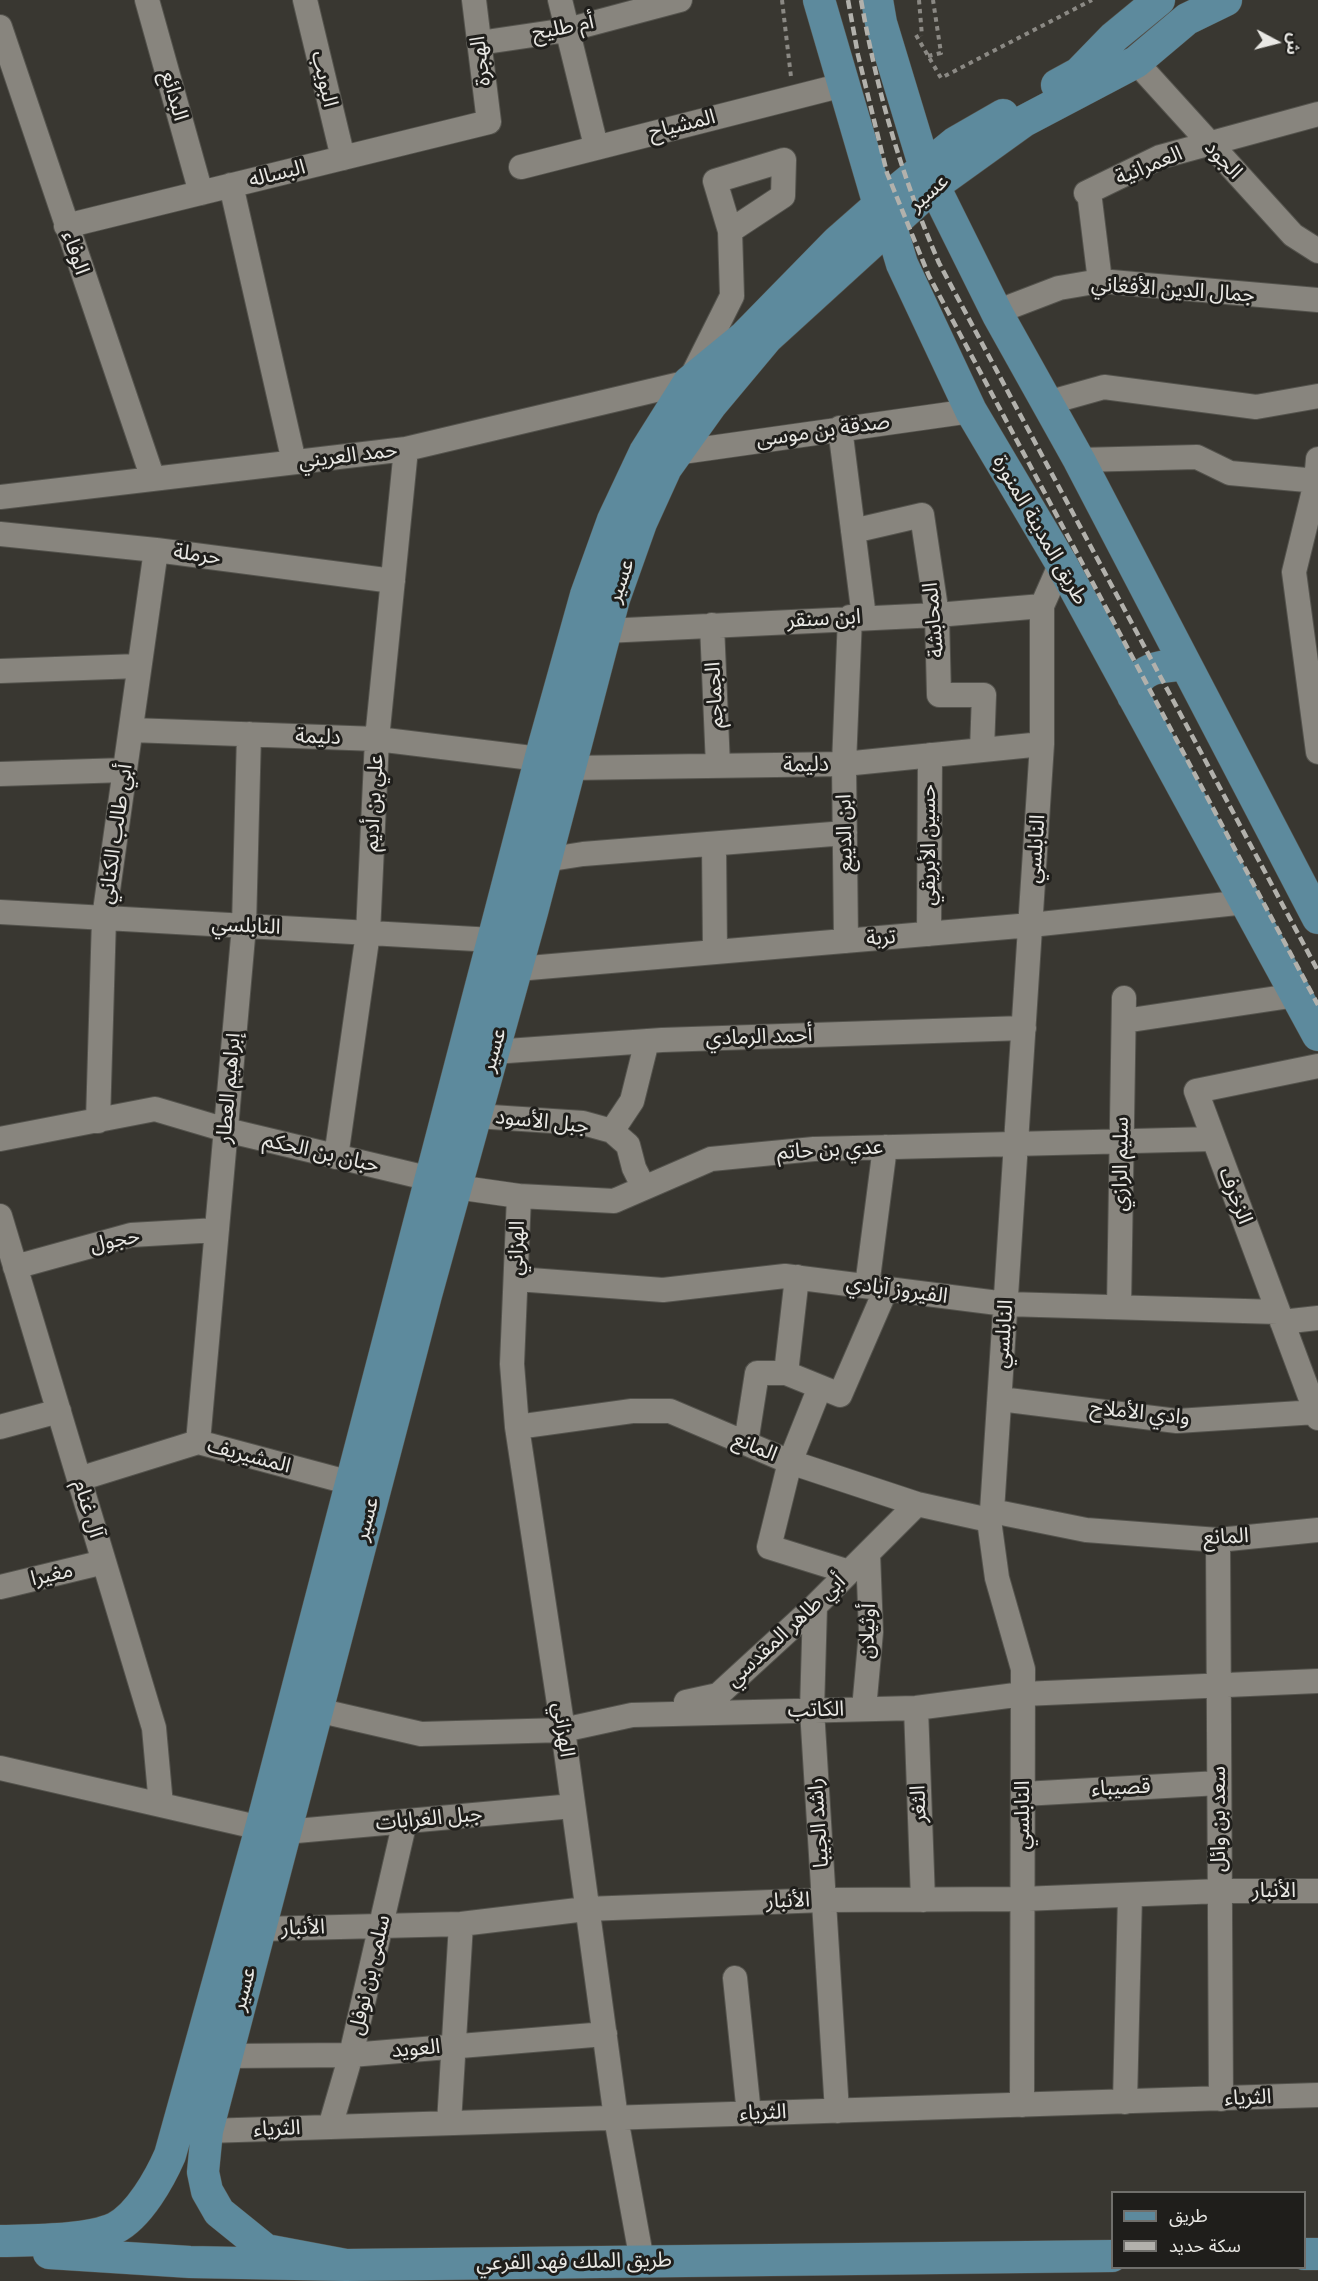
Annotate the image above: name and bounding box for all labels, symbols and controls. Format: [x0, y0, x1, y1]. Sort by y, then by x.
street label: أم طليح [530, 10, 596, 46]
north arrow [1246, 12, 1306, 72]
text: ش [1282, 32, 1306, 56]
street label: الهجرة [465, 34, 497, 88]
street label: البويب [305, 48, 343, 110]
street label: البدائع [155, 68, 193, 124]
street label: المشياح [646, 105, 718, 145]
street label: الجود [1199, 135, 1247, 185]
street label: العمرانية [1112, 141, 1186, 191]
street label: البساله [246, 155, 308, 193]
street label: عسير [904, 169, 954, 217]
street label: الوفاء [56, 228, 94, 278]
street label: جمال الدين الأفغاني [1090, 272, 1256, 308]
street label: صدقة بن موسى [755, 409, 891, 453]
street label: حمد العريني [297, 437, 399, 475]
street label: طريق المدينة المنورة [987, 451, 1093, 609]
street label: حرملة [172, 539, 222, 571]
street label: عسير [602, 556, 640, 606]
street label: المحابشة [918, 581, 950, 659]
street label: ابن سنقر [786, 604, 862, 634]
street label: الجماجم [701, 661, 729, 729]
street label: دليمة [295, 724, 341, 750]
street label: دليمة [783, 752, 829, 778]
street label: علي بن أديم [359, 754, 389, 852]
street label: أبي طالب الكناني [94, 762, 138, 906]
street label: حسين الأبريقي [916, 784, 942, 906]
street label: ابن الديبع [832, 794, 858, 872]
street label: النابلسي [1021, 814, 1051, 884]
street label: النابلسي [211, 912, 281, 940]
street label: تربة [865, 924, 897, 952]
street label: أحمد الرمادي [705, 1023, 813, 1051]
street label: عسير [476, 1025, 512, 1075]
street label: إبراهيم العطار [212, 1032, 246, 1144]
street label: جبل الأسود [494, 1105, 590, 1139]
street label: سليم الرازي [1108, 1116, 1134, 1212]
street label: حبان بن الحكم [261, 1127, 381, 1179]
street label: عدي بن حاتم [776, 1135, 884, 1165]
street label: الزخرف [1213, 1164, 1257, 1228]
street label: الهزاني [503, 1220, 531, 1276]
street label: حجول [88, 1223, 142, 1259]
street label: الفيروز آبادي [845, 1270, 949, 1310]
street label: النابلسي [989, 1299, 1019, 1369]
street label: وادي الأملاح [1089, 1395, 1191, 1431]
street label: المانع [729, 1427, 781, 1467]
street label: المشيريف [205, 1433, 293, 1479]
street label: آل غنام [67, 1477, 109, 1541]
street label: عسير [349, 1494, 385, 1544]
street label: المانع [1203, 1524, 1249, 1550]
street label: مغيرا [28, 1558, 76, 1592]
street label: أبي طاهر المقدسي [721, 1569, 851, 1693]
street label: أوثيلان [854, 1603, 882, 1659]
street label: الكاتب [788, 1697, 844, 1723]
street label: الهزاني [547, 1701, 579, 1759]
street label: سعد بن وائل [1206, 1766, 1232, 1872]
street label: قصيباء [1091, 1774, 1151, 1802]
street label: راشد الجيبا [803, 1777, 835, 1869]
street label: النابلسي [1010, 1780, 1036, 1850]
street label: الثغر [906, 1785, 932, 1823]
street label: جبل الغرابات [375, 1802, 483, 1836]
street label: الأنبار [1252, 1878, 1296, 1904]
street label: الأنبار [766, 1888, 810, 1914]
street label: سلمى بن نوفل [344, 1912, 396, 2038]
street label: الأنبار [281, 1915, 325, 1941]
street label: عسير [226, 1964, 262, 2014]
street label: العويد [391, 2034, 441, 2064]
street label: الثرياء [1224, 2085, 1272, 2111]
street label: الثرياء [739, 2100, 787, 2126]
street label: الثرياء [253, 2116, 301, 2142]
legend [1111, 2191, 1306, 2269]
text: طريق [1169, 2203, 1208, 2227]
text: سكة حديد [1169, 2233, 1241, 2257]
street label: طريق الملك فهد الفرعي [476, 2248, 672, 2276]

